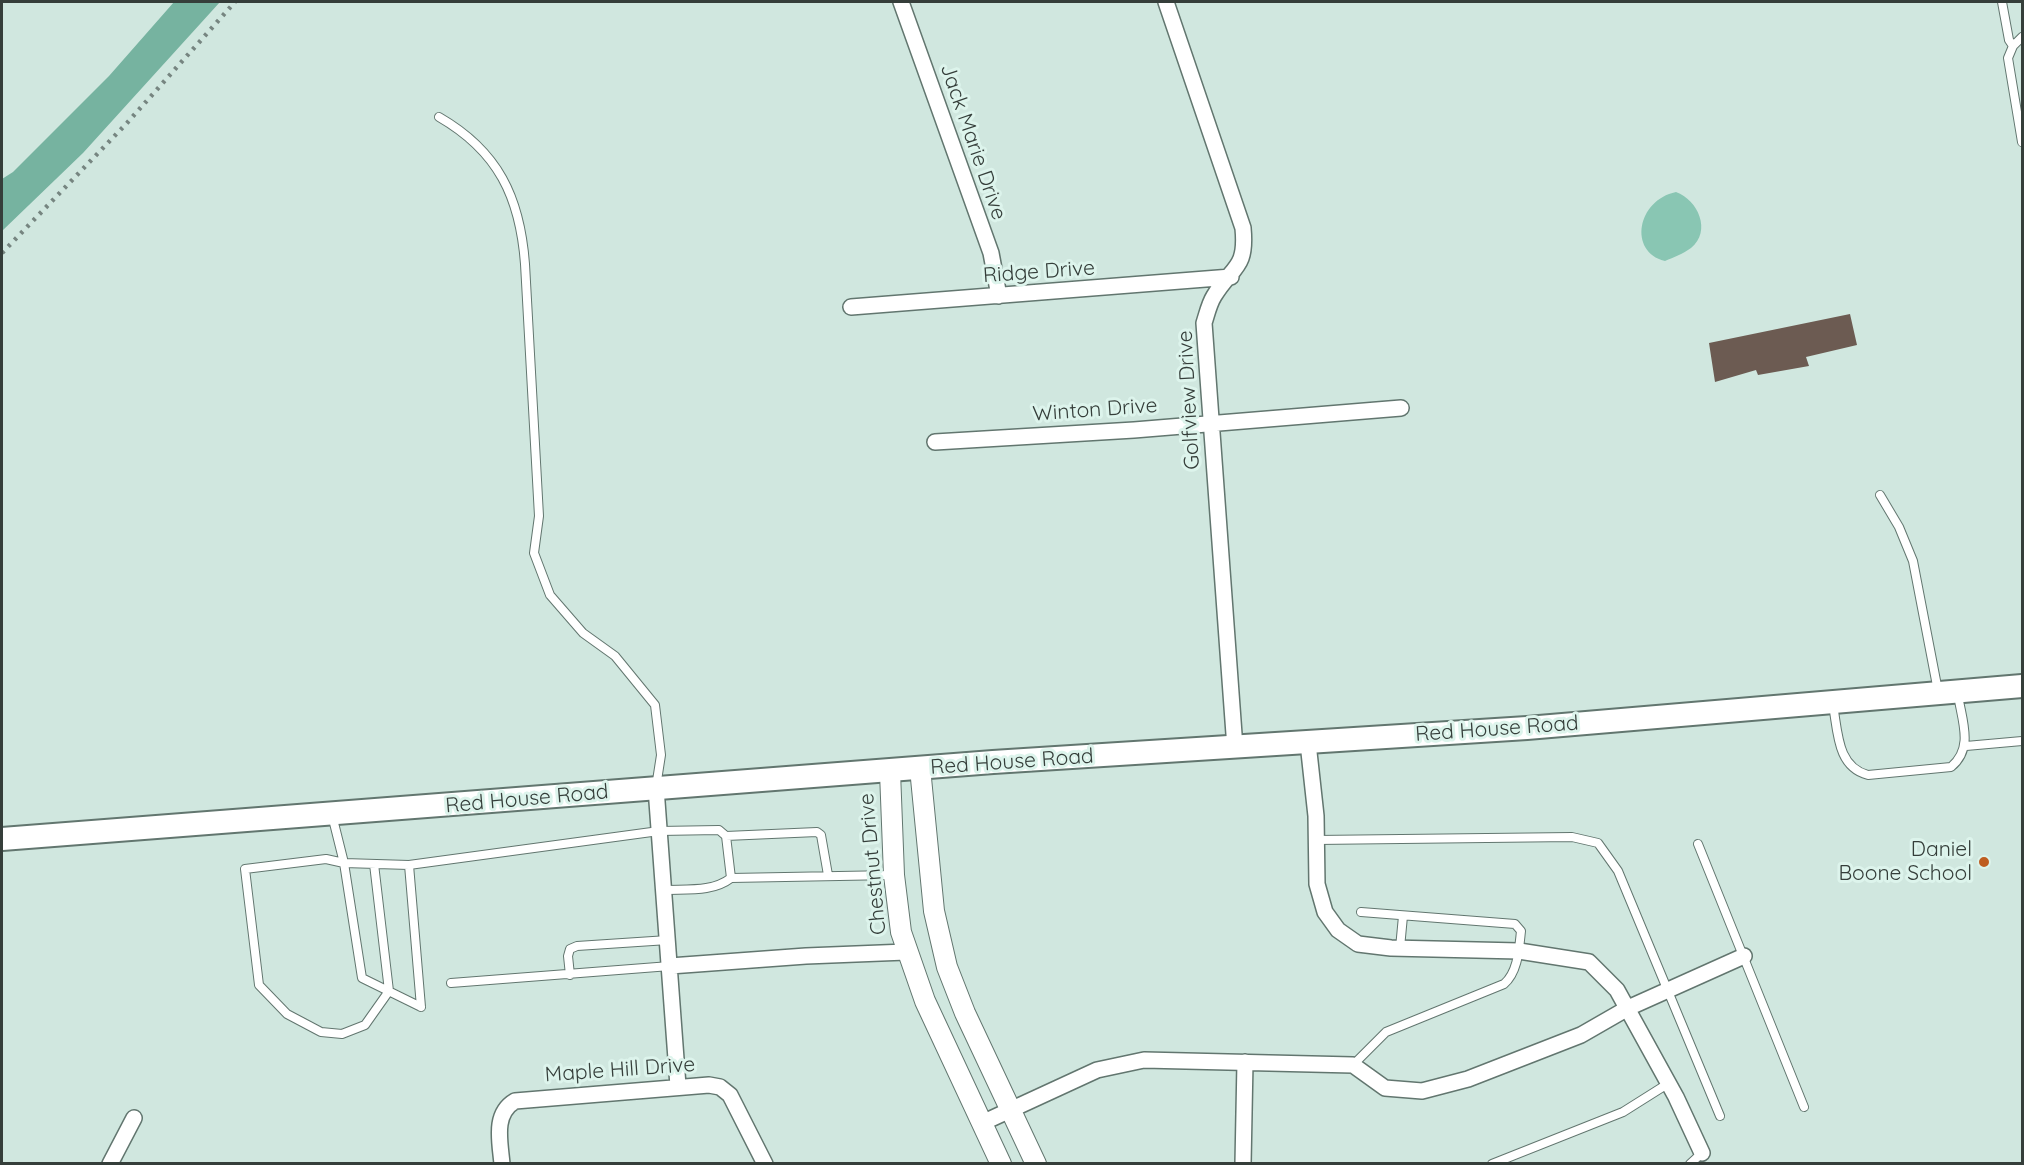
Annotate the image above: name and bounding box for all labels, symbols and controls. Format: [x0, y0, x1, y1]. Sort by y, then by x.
street label: Jack Marie Drive [934, 61, 1012, 223]
street label: Ridge Drive [982, 256, 1096, 288]
street label: Golfview Drive [1173, 330, 1205, 470]
street label: Winton Drive [1032, 393, 1158, 427]
street label: Red House Road [1415, 711, 1579, 747]
street label: Red House Road [930, 744, 1094, 780]
street label: Red House Road [444, 779, 610, 819]
street label: Chestnut Drive [854, 792, 892, 936]
place label: Daniel Boone School [1838, 837, 1972, 887]
marker: Daniel Boone School [1977, 855, 1991, 869]
street label: Maple Hill Drive [544, 1052, 696, 1088]

